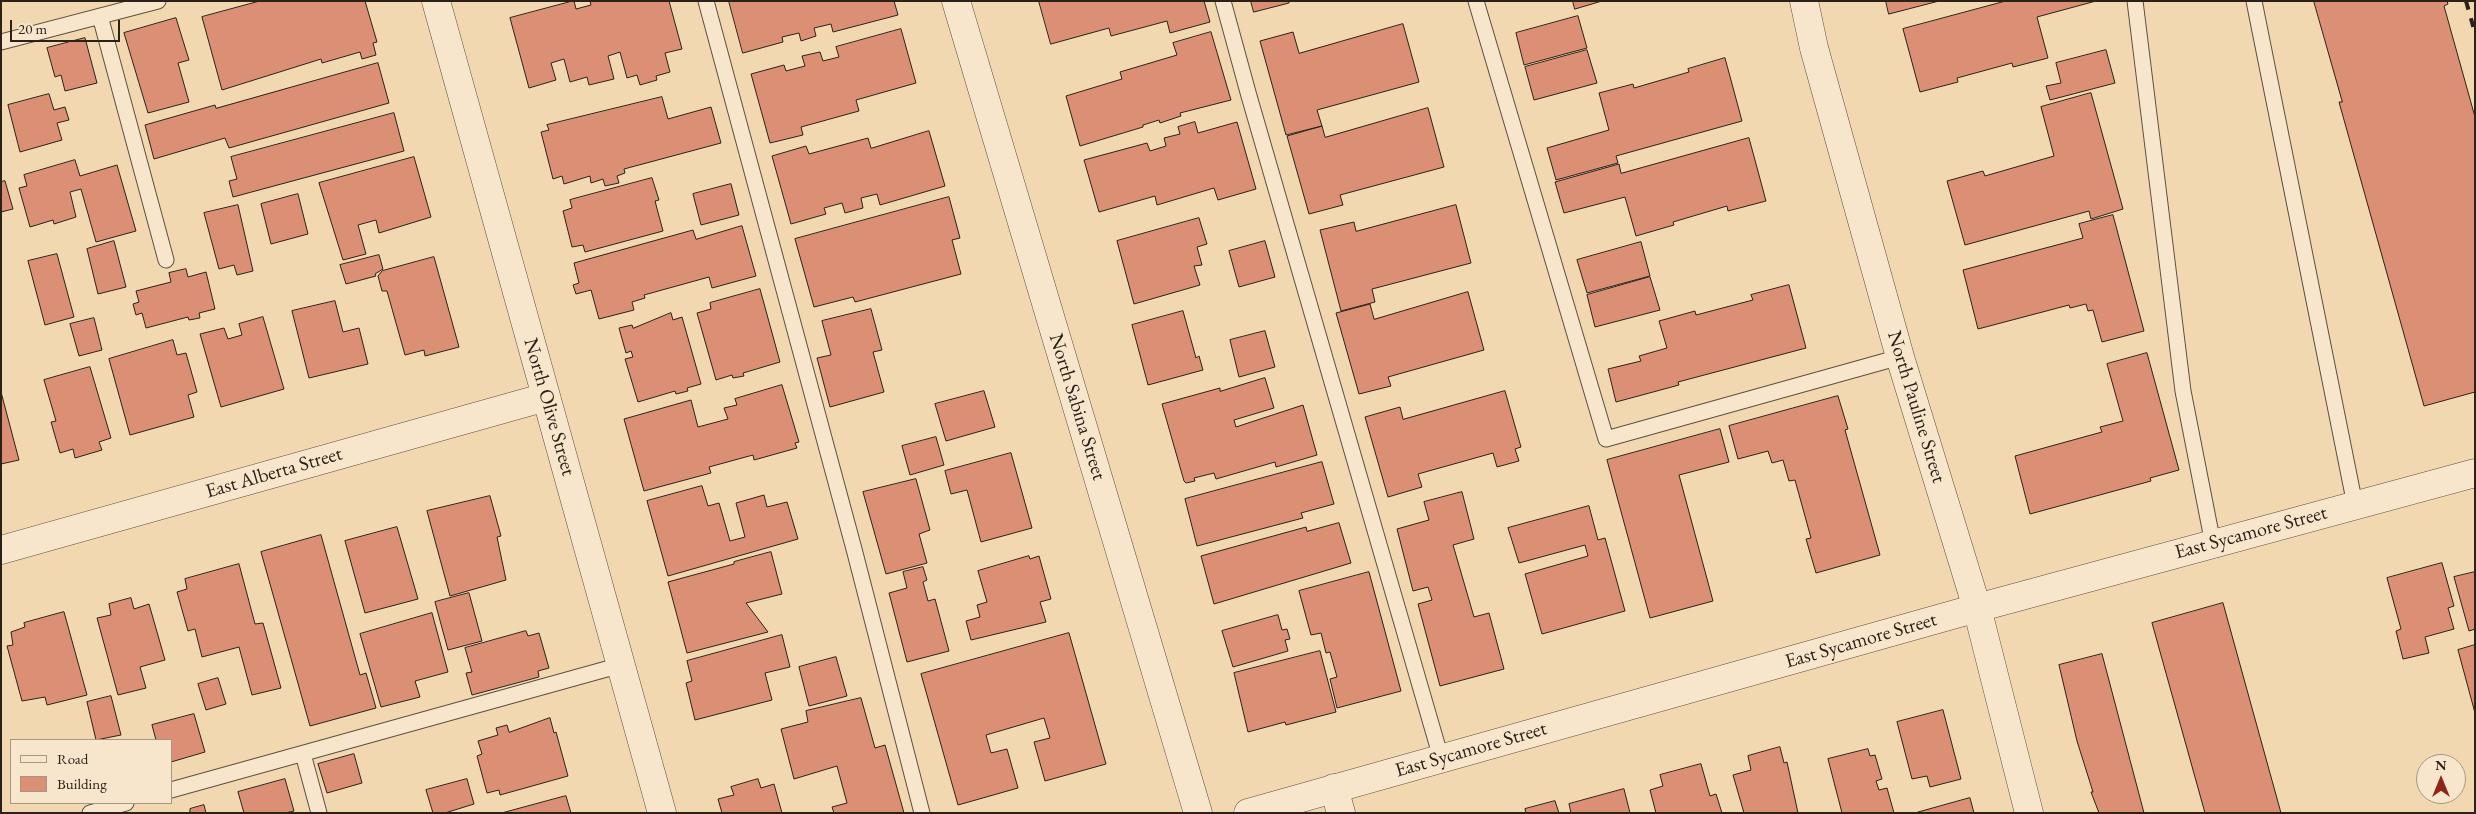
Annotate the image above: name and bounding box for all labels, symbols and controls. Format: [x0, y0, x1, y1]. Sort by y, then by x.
scale bar [12, 10, 122, 42]
text: 20 m [18, 19, 47, 38]
street label: North Pauline Street [1881, 328, 1951, 486]
street label: North Sabina Street [1043, 331, 1111, 483]
street label: North Olive Street [518, 335, 580, 479]
street label: East Alberta Street [203, 442, 345, 504]
street label: East Sycamore Street [2172, 501, 2330, 565]
street label: East Sycamore Street [1782, 608, 1940, 674]
street label: East Sycamore Street [1392, 717, 1550, 783]
legend [10, 739, 172, 804]
text: Road [57, 749, 88, 768]
north arrow [2416, 754, 2466, 804]
text: N [2435, 756, 2447, 774]
text: Building [57, 774, 107, 793]

